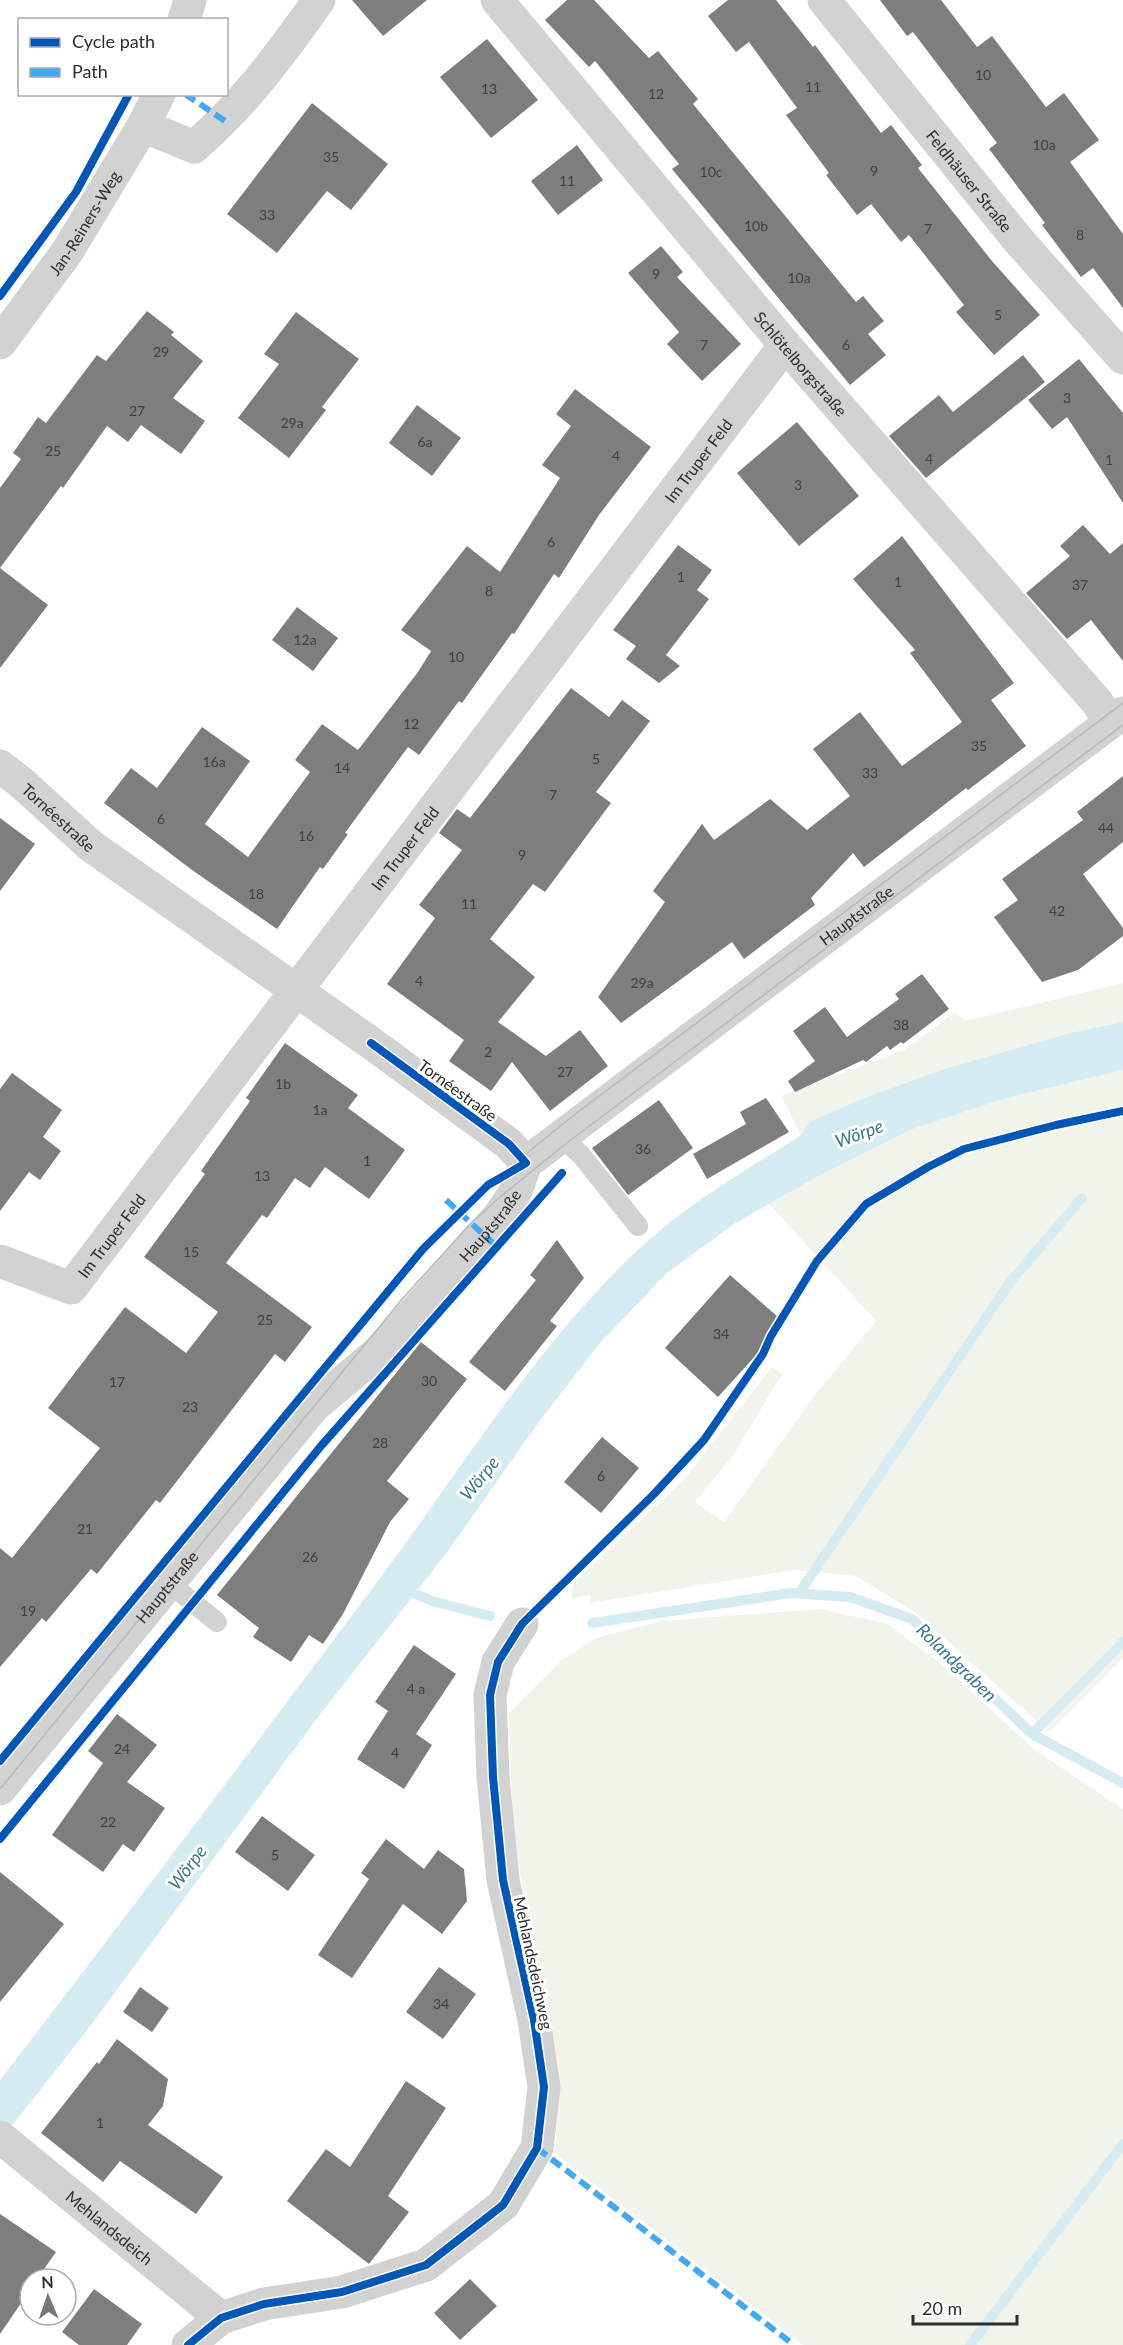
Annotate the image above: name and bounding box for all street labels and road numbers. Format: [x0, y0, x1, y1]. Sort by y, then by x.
street label: Feldhäuser Straße [923, 125, 1017, 235]
street label: Jan-Reiners-Weg [44, 167, 124, 278]
street label: Schlötelborgstraße [751, 307, 852, 419]
street label: Im Truper Feld [660, 415, 735, 506]
street label: Tornéestraße [19, 779, 100, 855]
street label: Im Truper Feld [366, 802, 442, 894]
street label: Hauptstraße [815, 881, 896, 948]
street label: Tornéestraße [415, 1055, 501, 1125]
street label: Hauptstraße [454, 1185, 524, 1265]
street label: Im Truper Feld [73, 1190, 149, 1281]
street label: Hauptstraße [131, 1547, 201, 1626]
street label: Mehlandsdeichweg [511, 1895, 557, 2031]
street label: Mehlandsdeich [63, 2186, 157, 2268]

